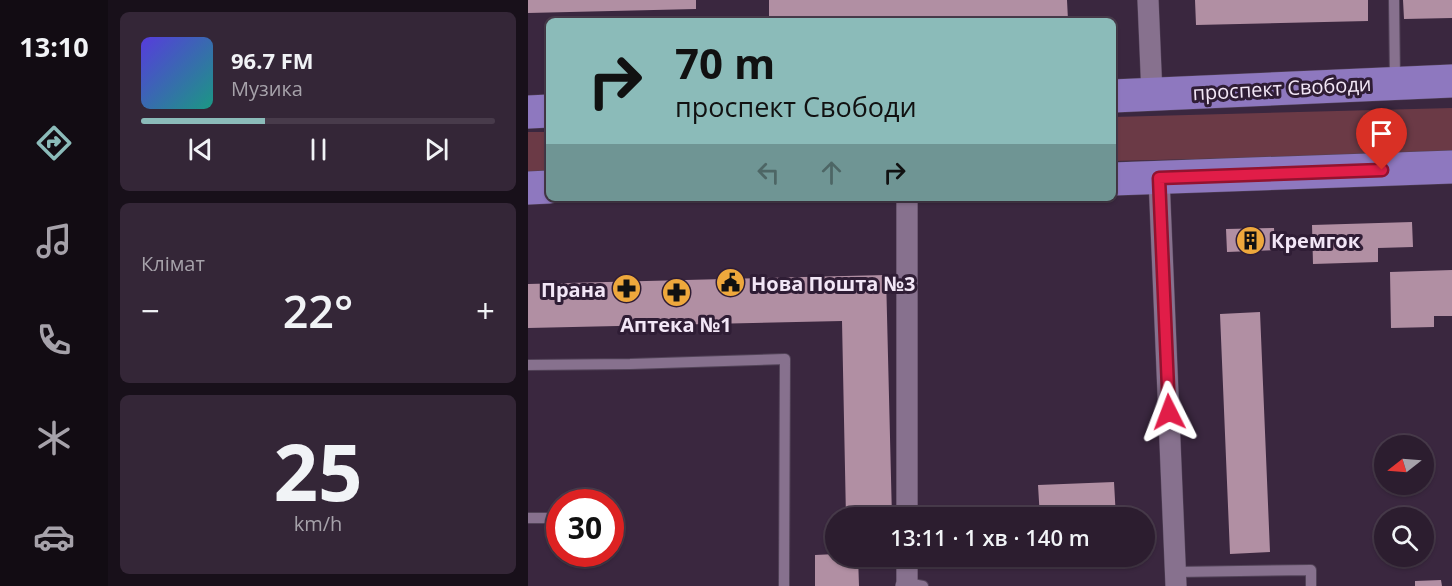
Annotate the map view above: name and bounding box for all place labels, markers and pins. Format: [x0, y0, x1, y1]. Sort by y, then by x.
pin [1356, 108, 1407, 170]
building icon: Кремгок [1234, 224, 1266, 256]
place label: Кремгок [1271, 227, 1361, 254]
public building icon: Нова Пошта №3 [714, 267, 746, 299]
place label: Нова Пошта №3 [751, 270, 916, 297]
pharmacy icon: Прана [611, 273, 643, 305]
place label: Прана [541, 276, 606, 303]
pharmacy icon: Аптека №1 [660, 277, 692, 309]
place label: Аптека №1 [620, 311, 732, 338]

